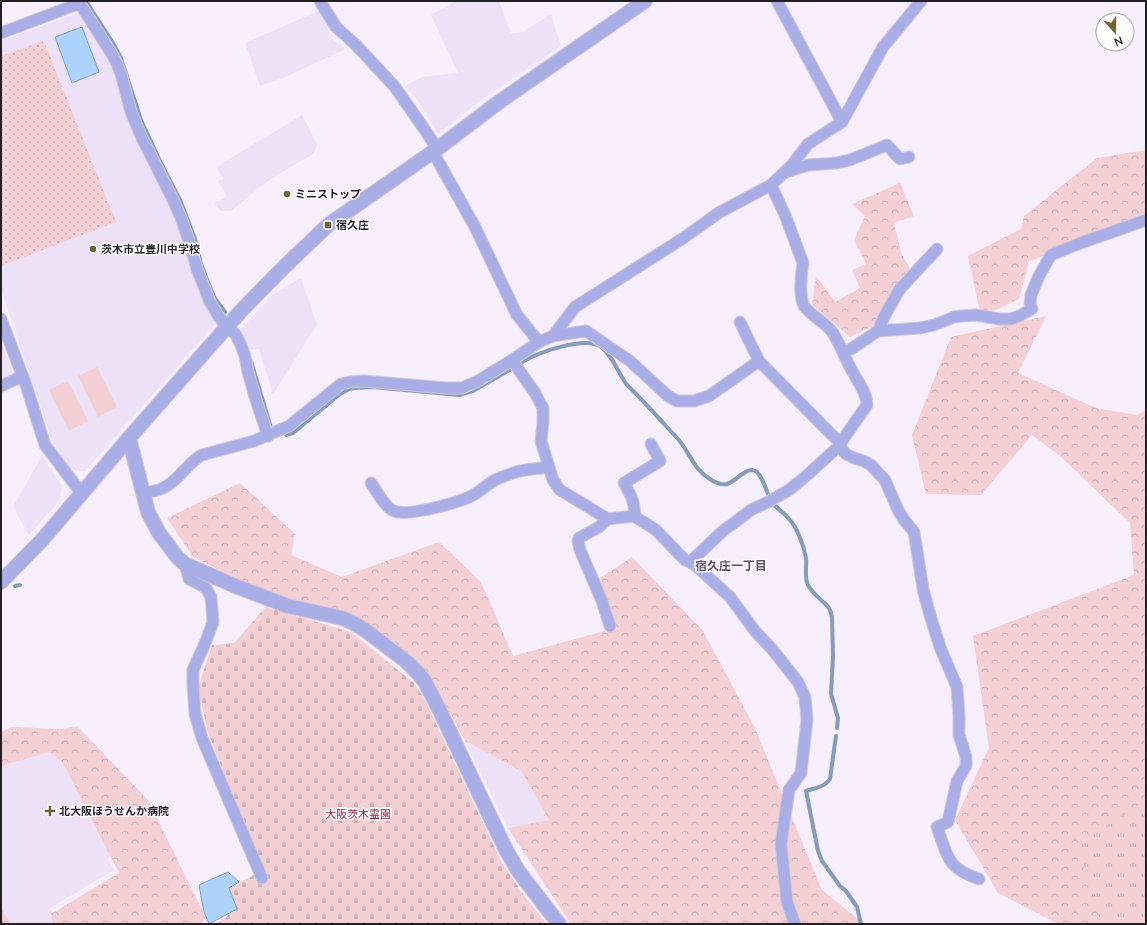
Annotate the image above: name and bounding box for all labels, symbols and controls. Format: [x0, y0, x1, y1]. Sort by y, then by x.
north arrow [1095, 12, 1135, 52]
text: N [1112, 32, 1125, 49]
place label: ミニストップ [295, 187, 361, 202]
marker: ミニストップ [282, 189, 292, 199]
place label: 宿久庄 [336, 218, 369, 233]
marker: 宿久庄 [323, 220, 333, 230]
place label: 茨木市立豊川中学校 [101, 242, 200, 257]
marker: 茨木市立豊川中学校 [88, 244, 98, 254]
district label: 宿久庄一丁目 [695, 558, 767, 574]
place label: 北大阪ほうせんか病院 [59, 804, 169, 819]
marker: 北大阪ほうせんか病院 [44, 805, 56, 817]
park label: 大阪茨木霊園 [325, 807, 391, 822]

